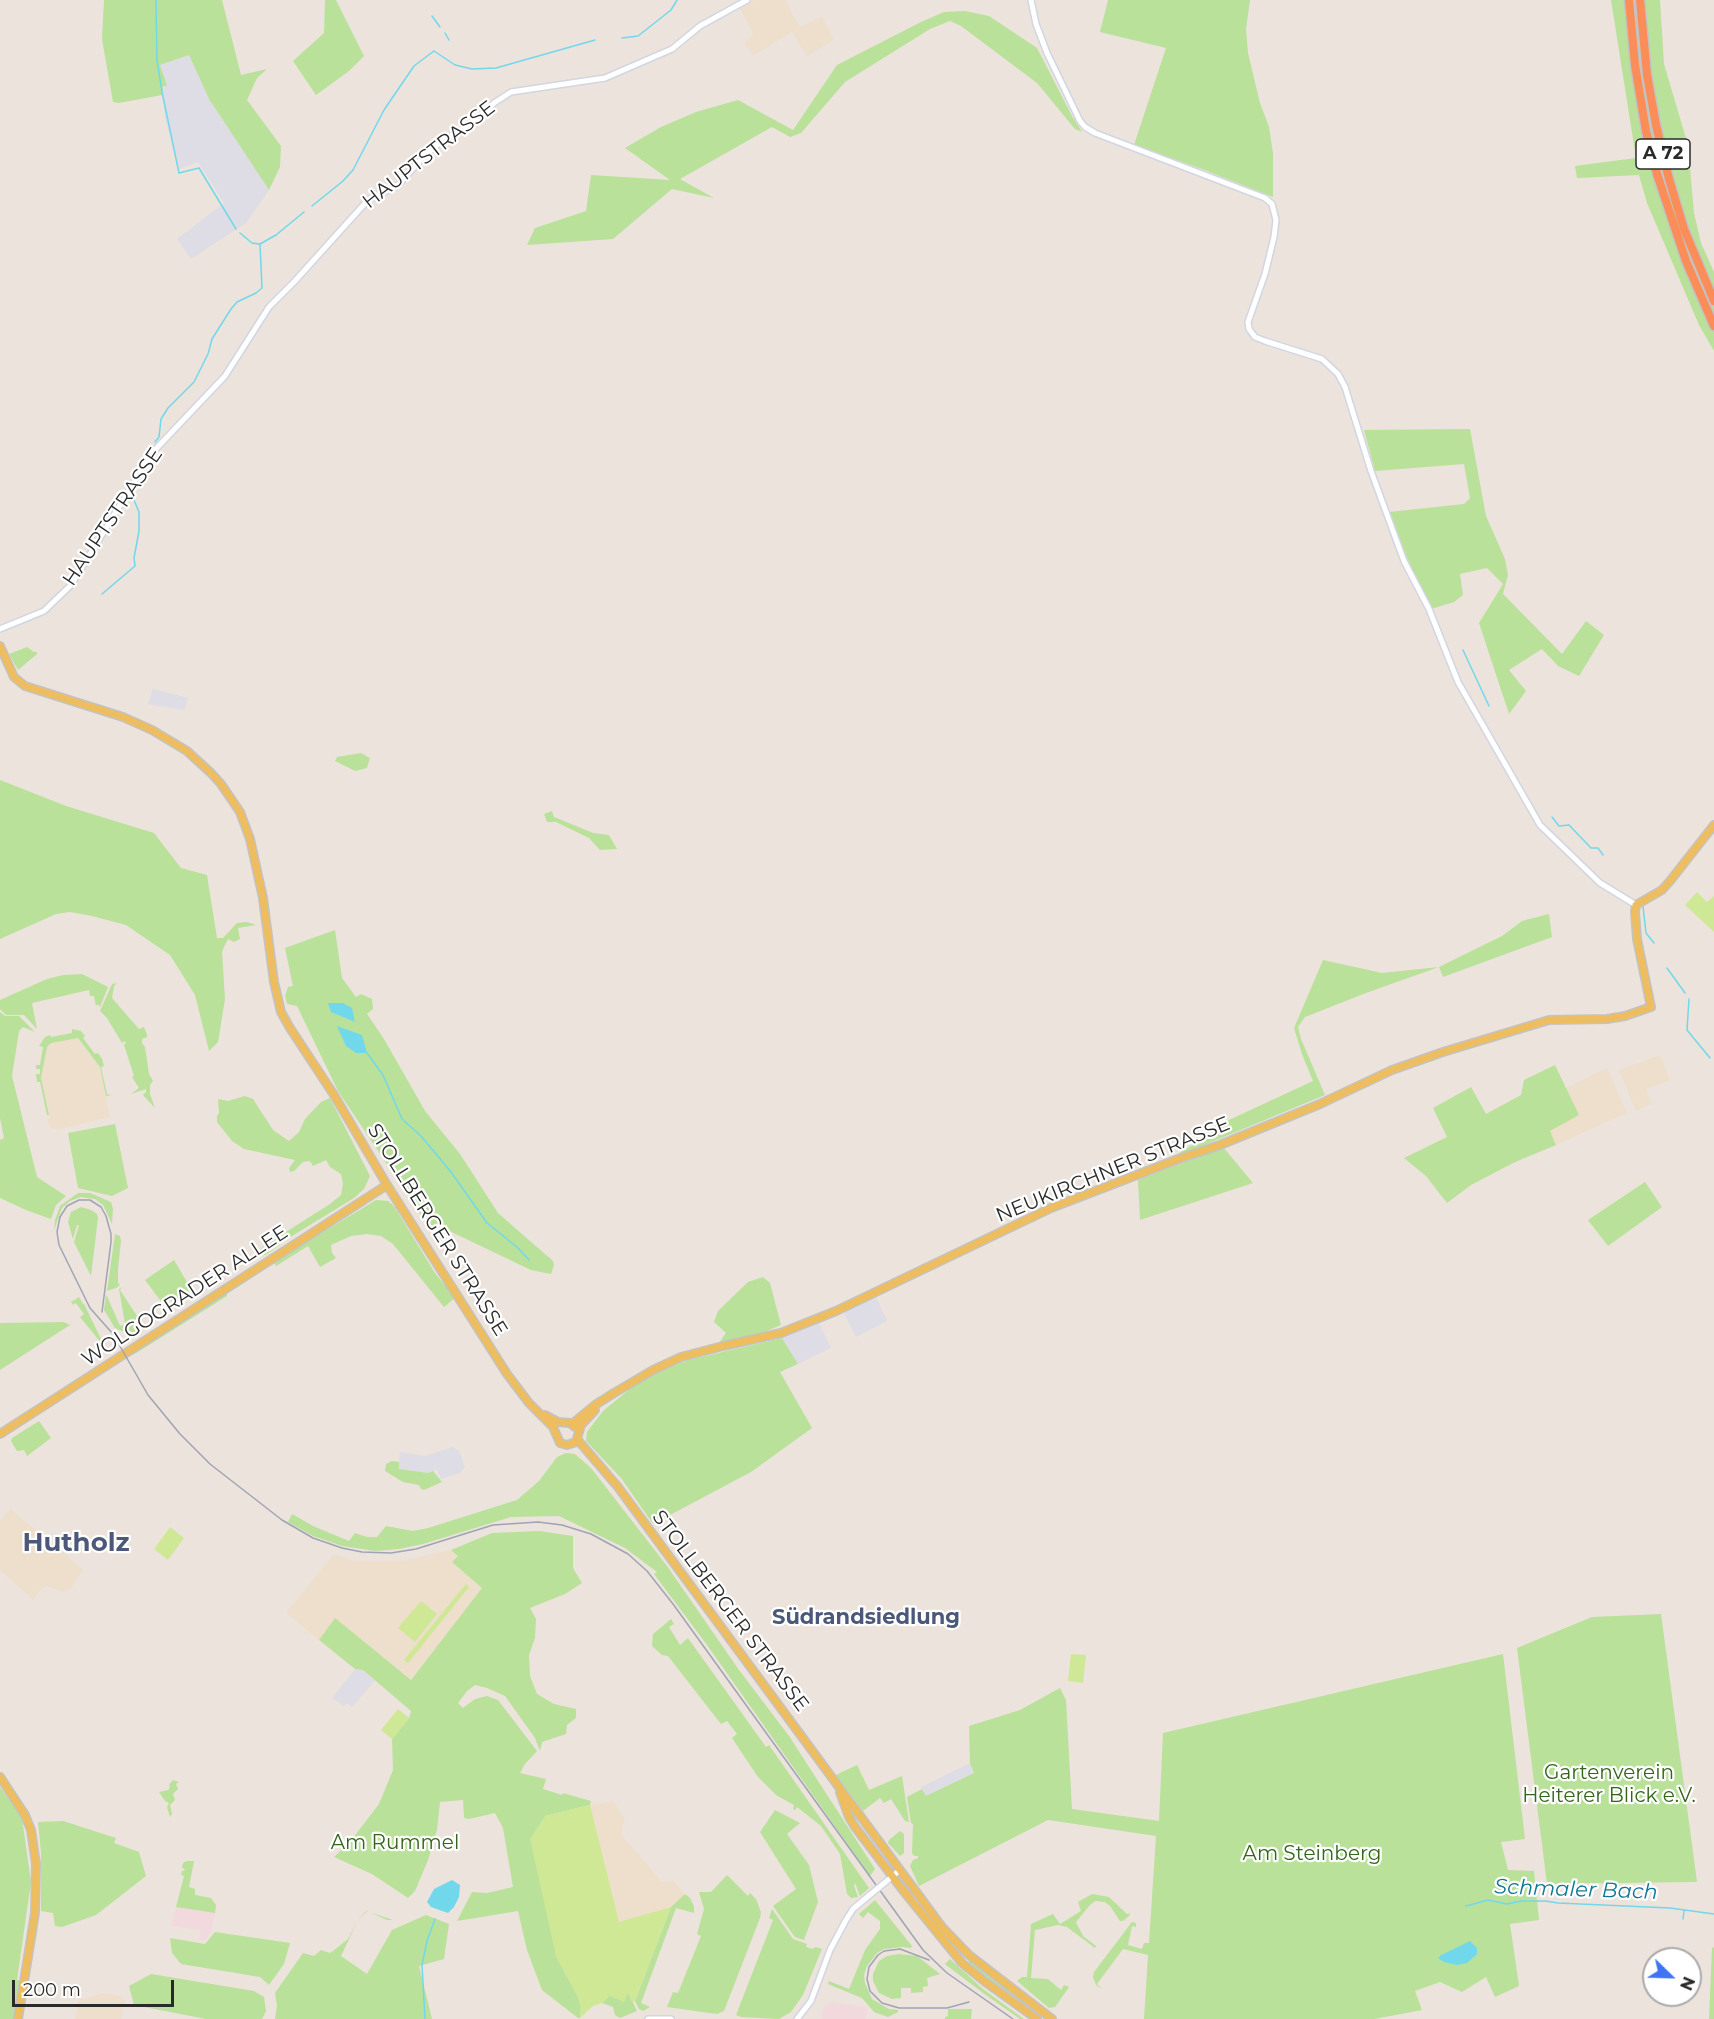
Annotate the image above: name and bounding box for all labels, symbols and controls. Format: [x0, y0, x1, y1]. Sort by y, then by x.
street label: HAUPTSTRASSE [358, 96, 500, 214]
road number: A 72 [1636, 139, 1690, 169]
street label: HAUPTSTRASSE [58, 443, 168, 591]
street label: NEUKIRCHNER STRASSE [992, 1112, 1234, 1228]
street label: STOLLBERGER STRASSE [362, 1120, 512, 1340]
street label: WOLGOGRADER ALLEE [77, 1220, 293, 1372]
street label: STOLLBERGER STRASSE [647, 1506, 813, 1716]
district label: Hutholz [22, 1527, 130, 1559]
district label: Südrandsiedlung [772, 1605, 960, 1631]
park label: Gartenverein Heiterer Blick e.V. [1522, 1761, 1696, 1808]
park label: Am Rummel [331, 1831, 459, 1855]
park label: Am Steinberg [1243, 1842, 1381, 1866]
water label: Schmaler Bach [1494, 1875, 1658, 1905]
north arrow [1642, 1947, 1702, 2007]
scale bar [15, 1968, 177, 2006]
text: N [1676, 1974, 1698, 1993]
text: 200 m [23, 1979, 81, 2001]

